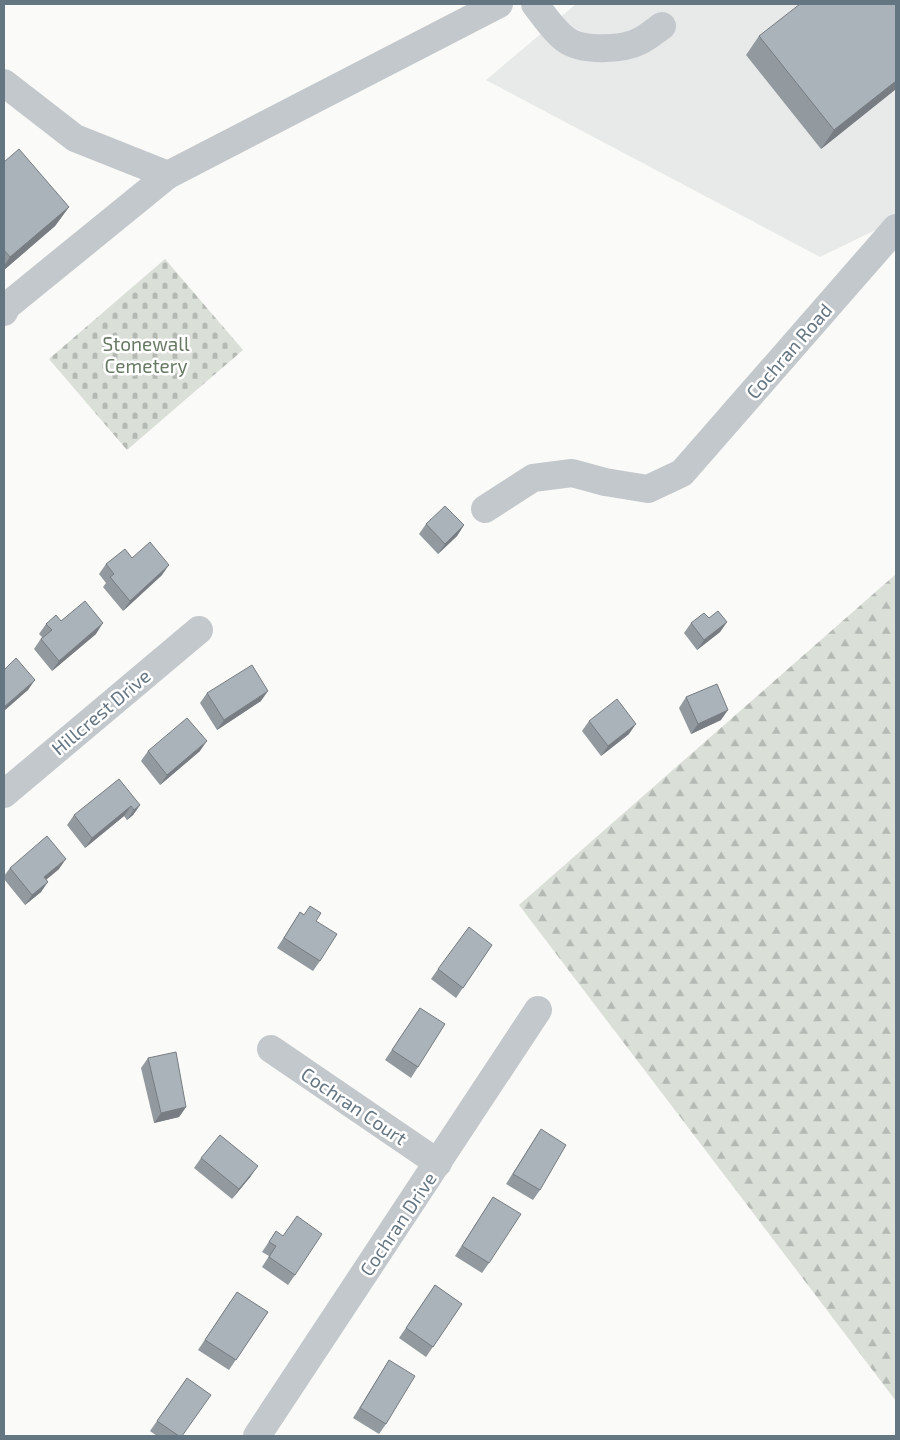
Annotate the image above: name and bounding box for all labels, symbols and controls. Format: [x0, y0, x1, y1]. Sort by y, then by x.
street label: Cochran Road [741, 298, 836, 403]
park label: Stonewall Cemetery [102, 332, 190, 377]
street label: Hillcrest Drive [47, 664, 155, 760]
street label: Cochran Court [297, 1062, 412, 1149]
street label: Cochran Drive [354, 1167, 441, 1280]

